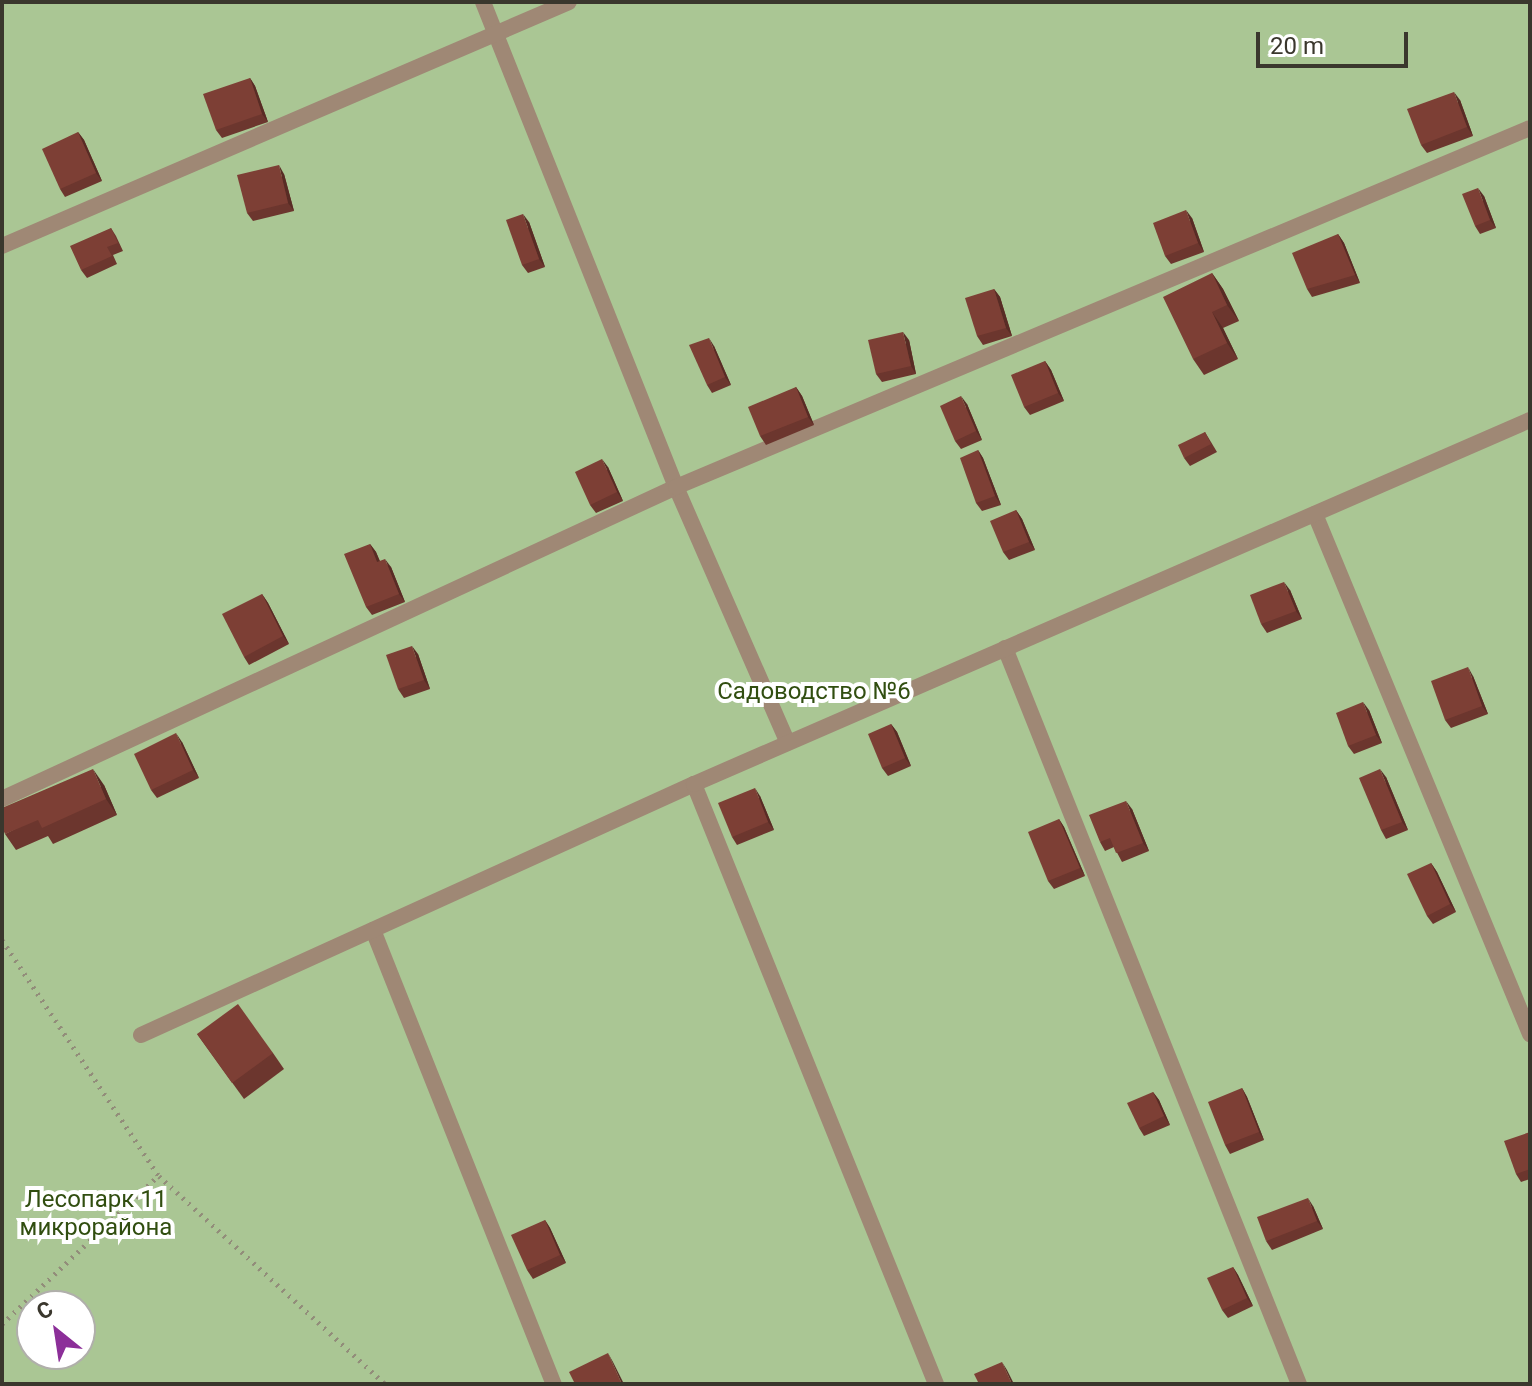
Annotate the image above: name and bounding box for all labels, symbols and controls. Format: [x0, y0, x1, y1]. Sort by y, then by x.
scale bar [1260, 16, 1412, 66]
text: 20 m [1270, 32, 1324, 60]
park label: Садоводство №6 [717, 678, 911, 706]
park label: Лесопарк 11 микрорайона [20, 1186, 172, 1242]
north arrow [16, 1290, 96, 1370]
text: С [32, 1296, 57, 1325]

